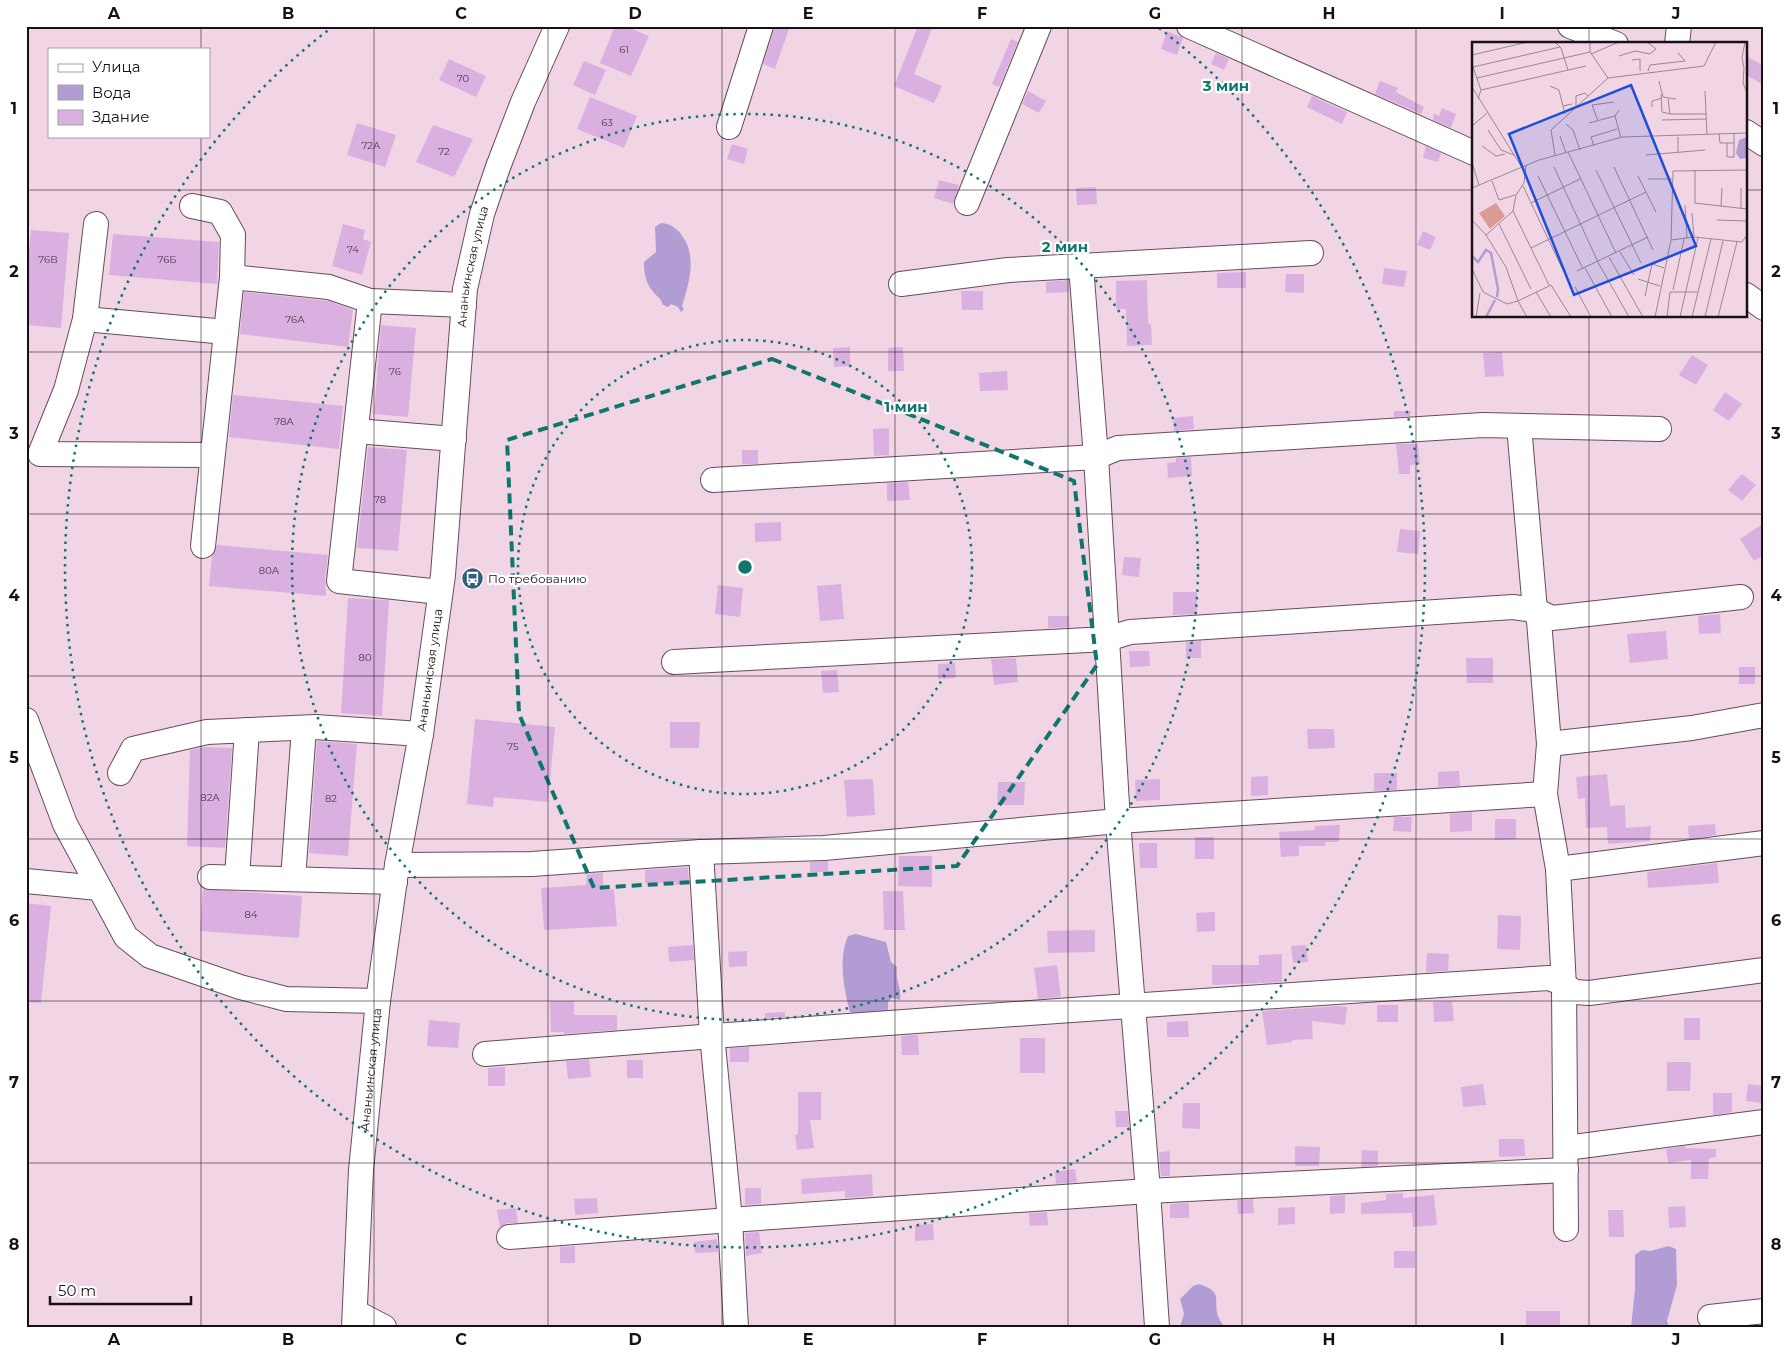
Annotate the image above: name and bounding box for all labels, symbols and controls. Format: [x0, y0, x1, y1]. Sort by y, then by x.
text: A [107, 4, 121, 23]
text: B [282, 4, 294, 23]
text: C [455, 4, 467, 23]
text: D [628, 4, 642, 23]
text: E [803, 4, 813, 23]
text: F [977, 4, 987, 23]
text: G [1149, 4, 1161, 23]
text: H [1323, 4, 1335, 23]
text: I [1499, 4, 1505, 23]
text: J [1671, 4, 1680, 23]
inset map [1472, 42, 1748, 318]
house number: 61 [619, 43, 629, 56]
legend [48, 48, 210, 138]
text: Улица [92, 57, 140, 76]
house number: 70 [457, 72, 470, 85]
text: 3 мин [1202, 76, 1249, 95]
text: Вода [92, 83, 131, 102]
text: 1 [11, 99, 17, 118]
text: 1 [1773, 99, 1779, 118]
text: Здание [92, 107, 150, 126]
house number: 63 [601, 116, 613, 129]
house number: 72А [361, 139, 381, 152]
house number: 72 [438, 145, 450, 158]
street label: Ананьинская улица [454, 204, 491, 328]
text: 2 мин [1042, 237, 1088, 256]
house number: 74 [347, 243, 359, 256]
house number: 76В [38, 253, 58, 266]
house number: 76Б [157, 253, 177, 266]
text: 2 [9, 262, 19, 281]
text: 2 [1771, 262, 1781, 281]
house number: 76А [285, 313, 305, 326]
house number: 76 [389, 365, 401, 378]
text: 1 мин [884, 397, 928, 416]
house number: 78А [274, 415, 294, 428]
text: 3 [8, 424, 19, 443]
text: 3 [1770, 424, 1781, 443]
house number: 78 [374, 493, 386, 506]
centre of rings [736, 558, 754, 576]
house number: 80А [259, 564, 280, 577]
bus stop icon: По требованию [460, 567, 484, 591]
place label: По требованию [488, 571, 587, 586]
text: 4 [8, 586, 20, 605]
text: 4 [1770, 586, 1782, 605]
street label: Ананьинская улица [413, 608, 445, 732]
house number: 80 [359, 651, 372, 664]
house number: 75 [507, 740, 519, 753]
text: 5 [9, 748, 19, 767]
text: 5 [1771, 748, 1781, 767]
house number: 82А [200, 791, 220, 804]
house number: 82 [325, 792, 337, 805]
house number: 84 [245, 908, 258, 921]
text: 6 [9, 911, 19, 930]
text: 6 [1771, 911, 1781, 930]
street label: Ананьинская улица [357, 1007, 384, 1132]
text: 7 [9, 1073, 19, 1092]
text: 7 [1771, 1073, 1781, 1092]
text: 8 [9, 1235, 19, 1254]
text: 8 [1771, 1235, 1781, 1254]
scale bar [50, 1273, 191, 1305]
text: 50 m [58, 1281, 96, 1300]
text: A [107, 1330, 121, 1349]
text: B [282, 1330, 294, 1349]
text: C [455, 1330, 467, 1349]
text: D [628, 1330, 642, 1349]
text: E [803, 1330, 813, 1349]
text: F [977, 1330, 987, 1349]
text: G [1149, 1330, 1161, 1349]
text: H [1323, 1330, 1335, 1349]
text: I [1499, 1330, 1505, 1349]
text: J [1671, 1330, 1680, 1349]

